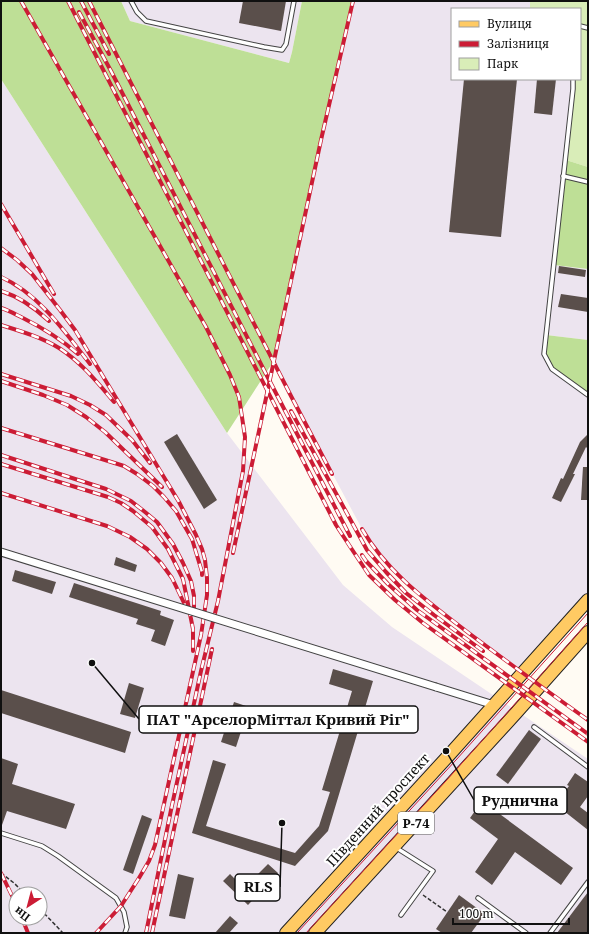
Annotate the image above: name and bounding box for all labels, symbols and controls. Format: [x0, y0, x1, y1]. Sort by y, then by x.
legend [451, 8, 581, 80]
text: Вулиця [487, 15, 532, 32]
text: Залізниця [487, 35, 549, 52]
text: Парк [487, 55, 519, 72]
callout: ПАТ "АрселорМіттал Кривий Ріг" [139, 706, 418, 733]
text: ПАТ "АрселорМіттал Кривий Ріг" [146, 709, 410, 729]
street label: Південний проспект [322, 748, 434, 870]
callout: Руднична [474, 787, 567, 814]
text: Руднична [481, 790, 559, 810]
road number: Р-74 [398, 812, 434, 834]
callout: RLS [235, 874, 280, 901]
text: RLS [243, 876, 273, 896]
north arrow [8, 886, 48, 926]
scale bar [453, 900, 569, 926]
text: Пн [10, 903, 33, 925]
text: 100 m [459, 905, 494, 922]

